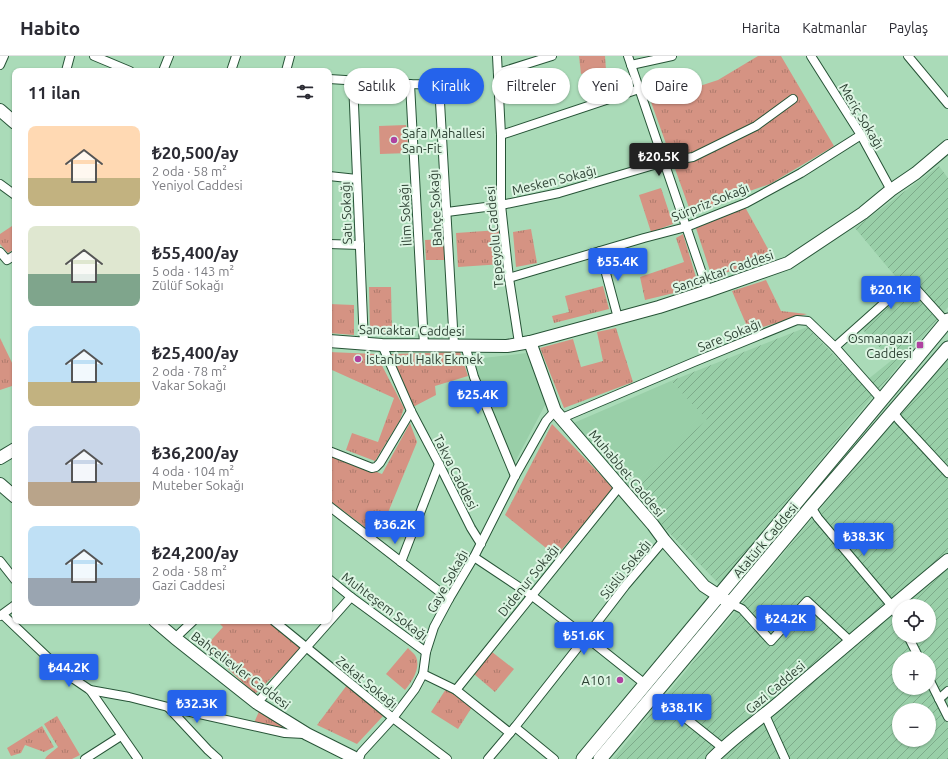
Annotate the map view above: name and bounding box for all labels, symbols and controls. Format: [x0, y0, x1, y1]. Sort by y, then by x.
text: Habito [20, 17, 80, 39]
text: Harita [742, 20, 780, 36]
text: Katmanlar [802, 20, 867, 36]
text: Paylaş [889, 20, 928, 36]
chip: Satılık [344, 68, 410, 104]
chip: Kiralık [418, 68, 484, 104]
chip: Filtreler [492, 68, 570, 104]
chip: Yeni [578, 68, 633, 104]
chip: Daire [641, 68, 702, 104]
icon: filters [294, 81, 316, 103]
street label: Meriç Sokağı [837, 81, 887, 151]
text: 11 ilan [28, 83, 80, 102]
place label: Safa Mahallesi San-Fit [402, 126, 485, 155]
marker: Safa Mahallesi San-Fit [389, 135, 399, 145]
icon: home [60, 142, 108, 190]
text: ₺20,500/ay [152, 143, 239, 162]
pin: ₺20.5K [626, 143, 692, 177]
text: ₺20.5K [638, 149, 680, 163]
street label: Mesken Sokağı [510, 163, 598, 197]
text: 2 oda · 58 m² [152, 164, 227, 178]
street label: Bahçe Sokağı [426, 169, 444, 247]
text: Yeniyol Caddesi [152, 178, 243, 192]
street label: Sürpriz Sokağı [669, 180, 751, 224]
street label: Satı Sokağı [338, 181, 354, 245]
street label: İlim Sokağı [395, 183, 414, 247]
street label: Tepeyolu Caddesi [483, 186, 505, 288]
icon: home [60, 242, 108, 290]
text: ₺55,400/ay [152, 243, 239, 262]
street label: Sancaktar Caddesi [671, 247, 775, 295]
pin: ₺55.4K [585, 248, 651, 282]
text: ₺55.4K [597, 254, 639, 268]
text: 5 oda · 143 m² [152, 264, 234, 278]
pin: ₺20.1K [858, 276, 924, 310]
text: Zülüf Sokağı [152, 278, 224, 292]
text: ₺20.1K [870, 282, 912, 296]
street label: Sare Sokağı [695, 316, 763, 354]
street label: Sancaktar Caddesi [359, 322, 465, 338]
place label: Osmangazi Caddesi [848, 331, 912, 360]
marker: Osmangazi Caddesi [915, 340, 925, 350]
icon: home [60, 342, 108, 390]
text: ₺25,400/ay [152, 343, 239, 362]
place label: İstanbul Halk Ekmek [366, 351, 484, 366]
marker: İstanbul Halk Ekmek [353, 354, 363, 364]
text: 2 oda · 78 m² [152, 364, 227, 378]
text: Vakar Sokağı [152, 378, 226, 392]
pin: ₺25.4K [445, 381, 511, 415]
text: ₺25.4K [457, 387, 499, 401]
street label: Muhabbet Caddesi [587, 427, 667, 519]
street label: Takva Caddesi [431, 432, 481, 512]
icon: home [60, 442, 108, 490]
text: ₺36,200/ay [152, 443, 239, 462]
text: 4 oda · 104 m² [152, 464, 234, 478]
text: Muteber Sokağı [152, 478, 244, 492]
street label: Atatürk Caddesi [730, 500, 800, 580]
pin: ₺36.2K [362, 511, 428, 545]
text: ₺36.2K [374, 517, 416, 531]
pin: ₺38.3K [831, 523, 897, 557]
text: ₺38.3K [843, 529, 885, 543]
street label: Süslü Sokağı [597, 537, 653, 601]
street label: Didenur Sokağı [495, 541, 561, 619]
icon: home [60, 542, 108, 590]
text: ₺24,200/ay [152, 543, 239, 562]
street label: Gaye Sokağı [424, 547, 470, 615]
text: 2 oda · 58 m² [152, 564, 227, 578]
street label: Muhteşem Sokağı [339, 569, 431, 643]
text: Gazi Caddesi [152, 578, 225, 592]
map controls [892, 599, 936, 747]
button: locate [892, 599, 936, 643]
pin: ₺24.2K [753, 605, 819, 639]
text: ₺24.2K [765, 611, 807, 625]
pin: ₺51.6K [551, 622, 617, 656]
street label: Bahçelievler Caddesi [189, 628, 293, 712]
text: ₺51.6K [563, 628, 605, 642]
button: + [892, 651, 936, 695]
street label: Zekat Sokağı [334, 653, 400, 711]
pin: ₺44.2K [36, 654, 102, 688]
street label: Gazi Caddesi [742, 658, 808, 716]
text: ₺44.2K [48, 660, 90, 674]
place label: A101 [582, 673, 612, 687]
marker: A101 [615, 675, 625, 685]
pin: ₺32.3K [164, 690, 230, 724]
pin: ₺38.1K [649, 694, 715, 728]
text: ₺32.3K [176, 696, 218, 710]
text: ₺38.1K [661, 700, 703, 714]
button: − [892, 703, 936, 747]

